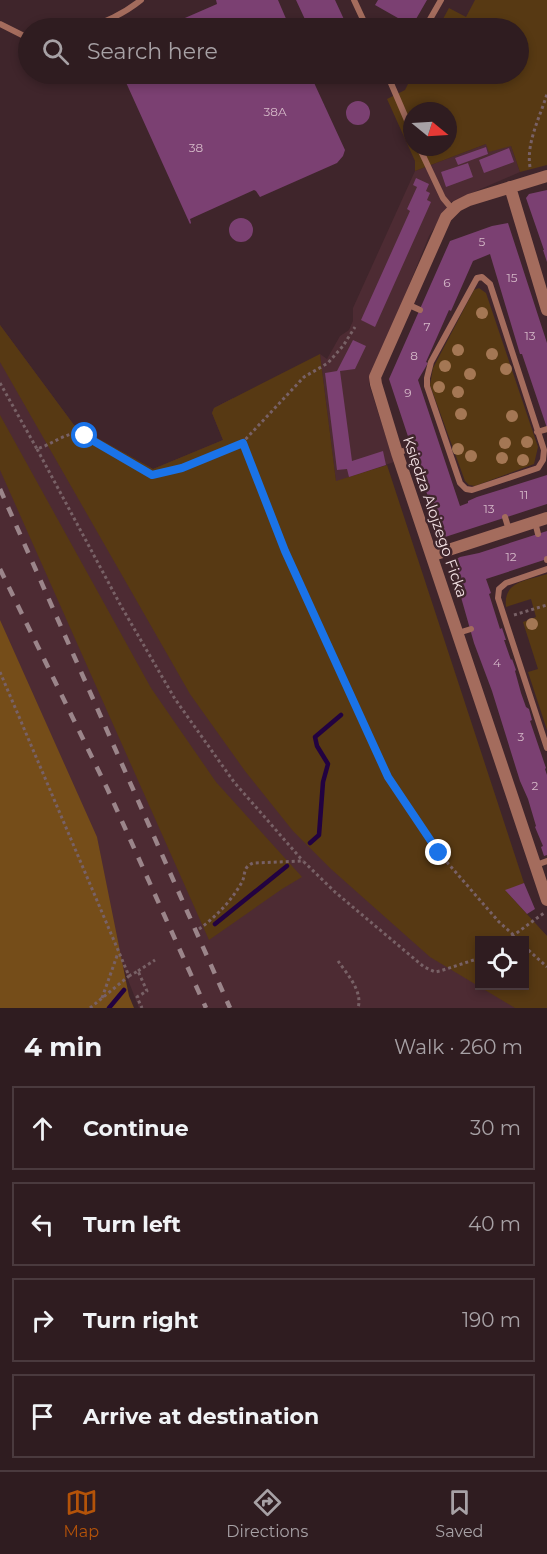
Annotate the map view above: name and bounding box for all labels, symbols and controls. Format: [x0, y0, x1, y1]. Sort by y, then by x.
search box [18, 18, 529, 84]
icon: search [39, 35, 72, 68]
text: Search here [87, 38, 218, 65]
north arrow [403, 102, 457, 156]
house number: 38A [264, 104, 287, 119]
house number: 38 [189, 140, 204, 155]
house number: 5 [479, 234, 486, 249]
house number: 15 [506, 270, 518, 285]
house number: 6 [443, 275, 451, 290]
house number: 7 [423, 319, 431, 334]
house number: 13 [524, 328, 536, 343]
house number: 8 [410, 348, 418, 363]
house number: 9 [404, 385, 412, 400]
route start [71, 422, 97, 448]
street label: Księdza Alojzego Ficka [399, 434, 472, 600]
house number: 11 [520, 487, 528, 502]
house number: 13 [483, 501, 495, 516]
house number: 12 [505, 549, 517, 564]
house number: 4 [493, 655, 501, 670]
house number: 3 [518, 729, 525, 744]
house number: 2 [532, 778, 539, 793]
route end [425, 839, 451, 865]
map controls [475, 936, 529, 990]
button: locate [475, 936, 529, 990]
text: 4 min [24, 1031, 102, 1063]
text: Walk · 260 m [394, 1035, 523, 1059]
icon: ahead [26, 1112, 59, 1145]
text: Continue [83, 1115, 189, 1142]
text: 30 m [470, 1116, 521, 1140]
icon: left [26, 1208, 59, 1241]
text: Turn left [83, 1211, 181, 1238]
text: 40 m [468, 1212, 521, 1236]
icon: right [26, 1304, 59, 1337]
text: Turn right [83, 1307, 198, 1334]
text: 190 m [462, 1308, 521, 1332]
icon: arrive [26, 1400, 59, 1433]
text: Arrive at destination [83, 1403, 319, 1430]
tab: Map [64, 1486, 99, 1541]
tab: Directions [226, 1486, 308, 1541]
tab: Saved [435, 1486, 483, 1541]

